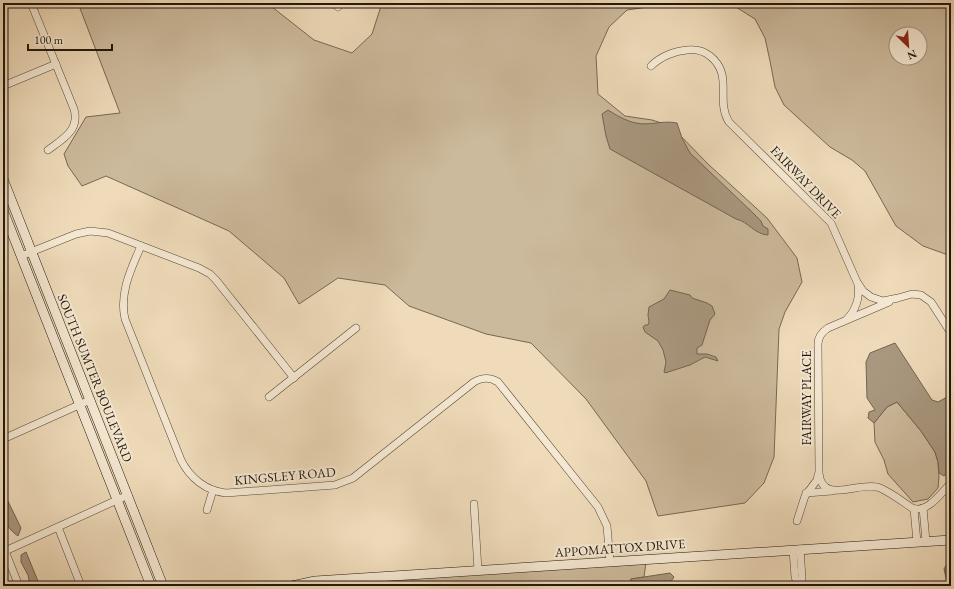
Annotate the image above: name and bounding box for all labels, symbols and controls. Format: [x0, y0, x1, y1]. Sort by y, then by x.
scale bar [28, 26, 112, 52]
north arrow [888, 26, 928, 66]
text: 100 m [34, 32, 64, 48]
text: N [905, 47, 919, 63]
street label: FAIRWAY DRIVE [767, 142, 845, 222]
street label: SOUTH SUMTER BOULEVARD [53, 291, 137, 465]
street label: FAIRWAY PLACE [798, 350, 815, 446]
street label: KINGSLEY ROAD [234, 463, 337, 489]
street label: APPOMATTOX DRIVE [553, 535, 686, 561]

